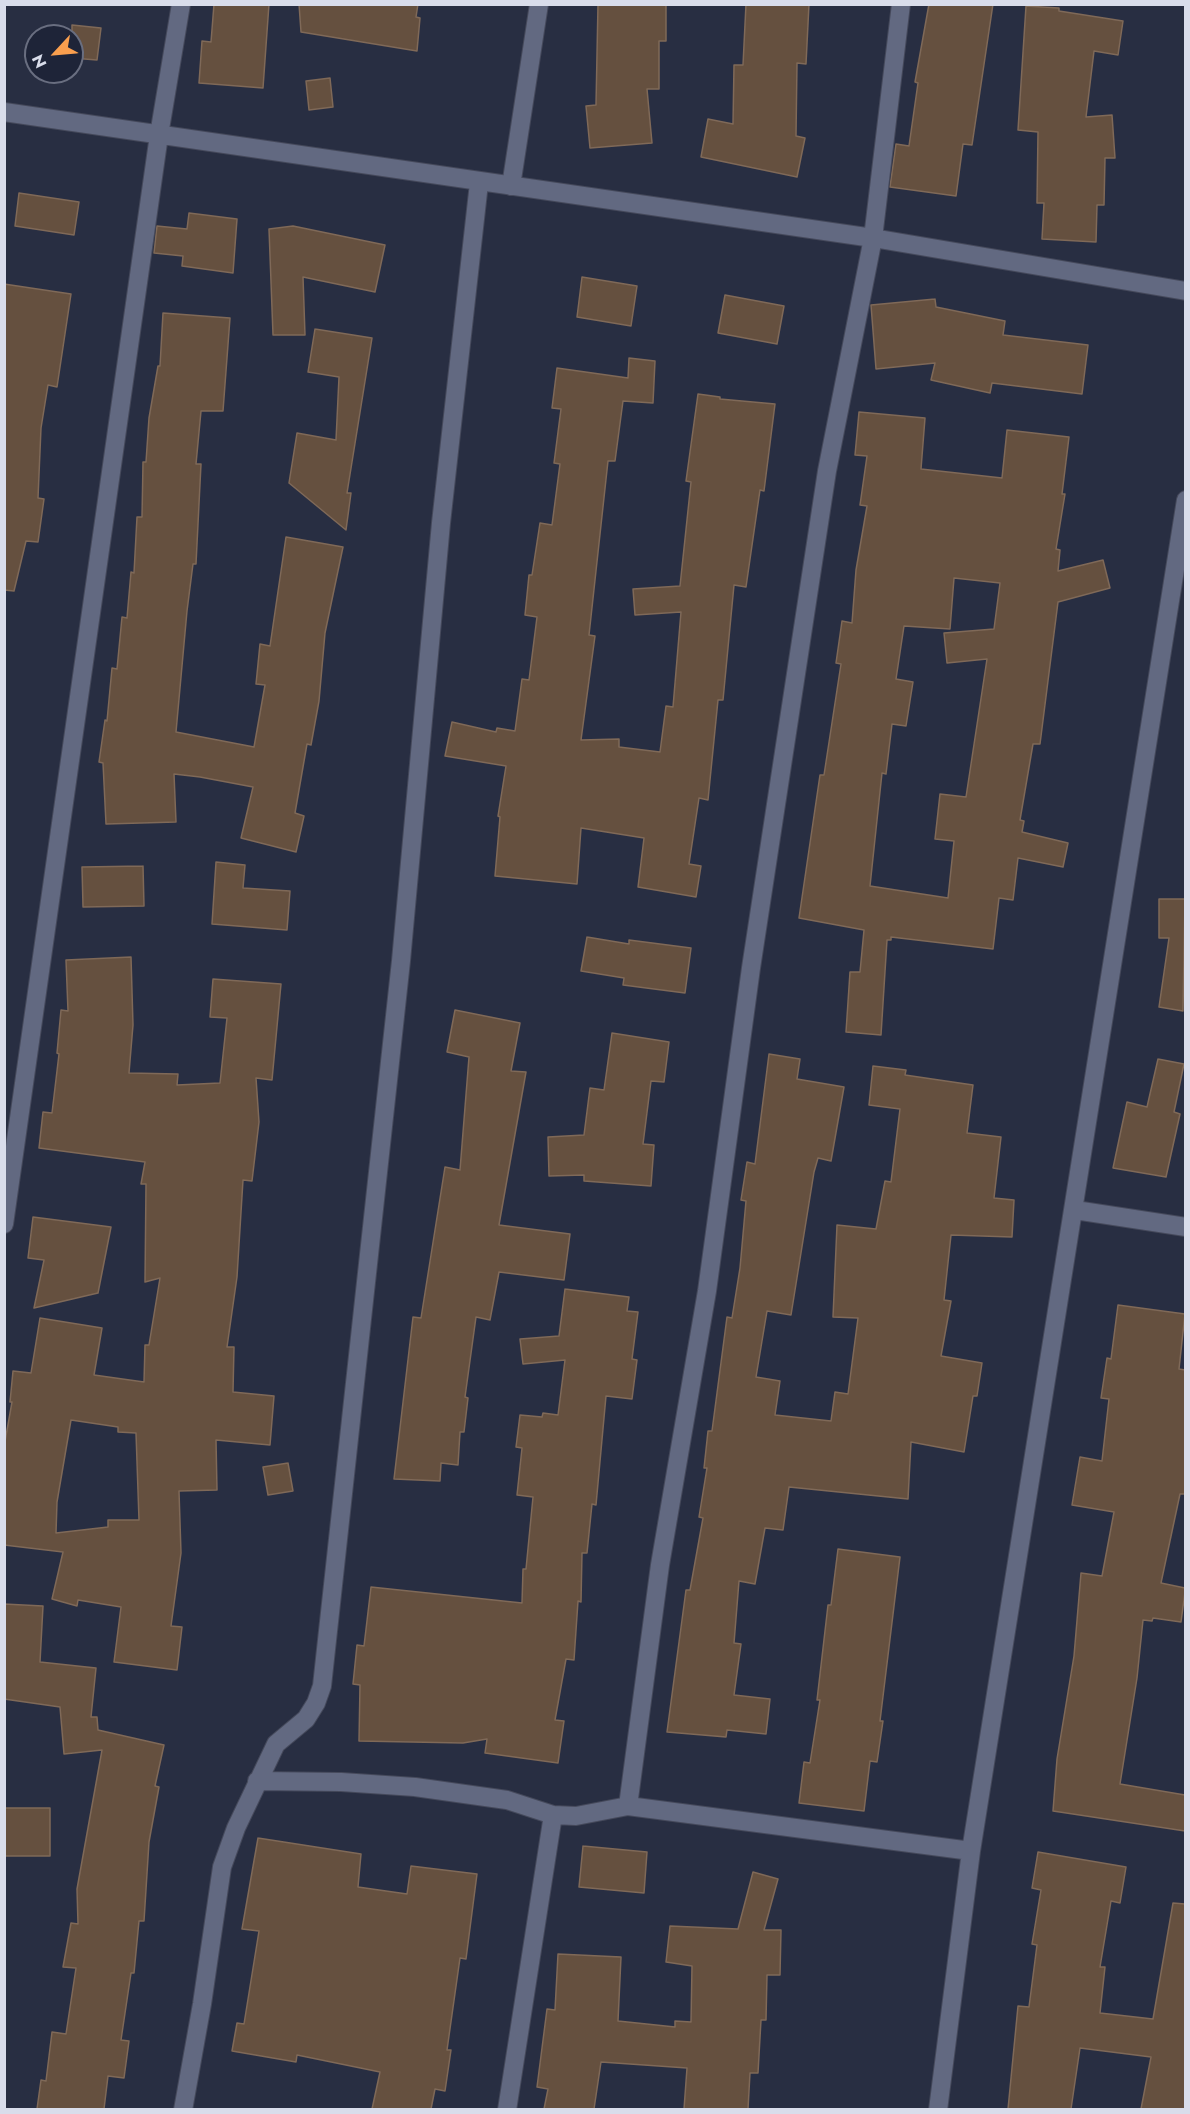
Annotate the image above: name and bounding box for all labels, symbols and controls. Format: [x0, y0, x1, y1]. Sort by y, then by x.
north arrow [24, 24, 84, 84]
text: N [26, 50, 52, 72]

